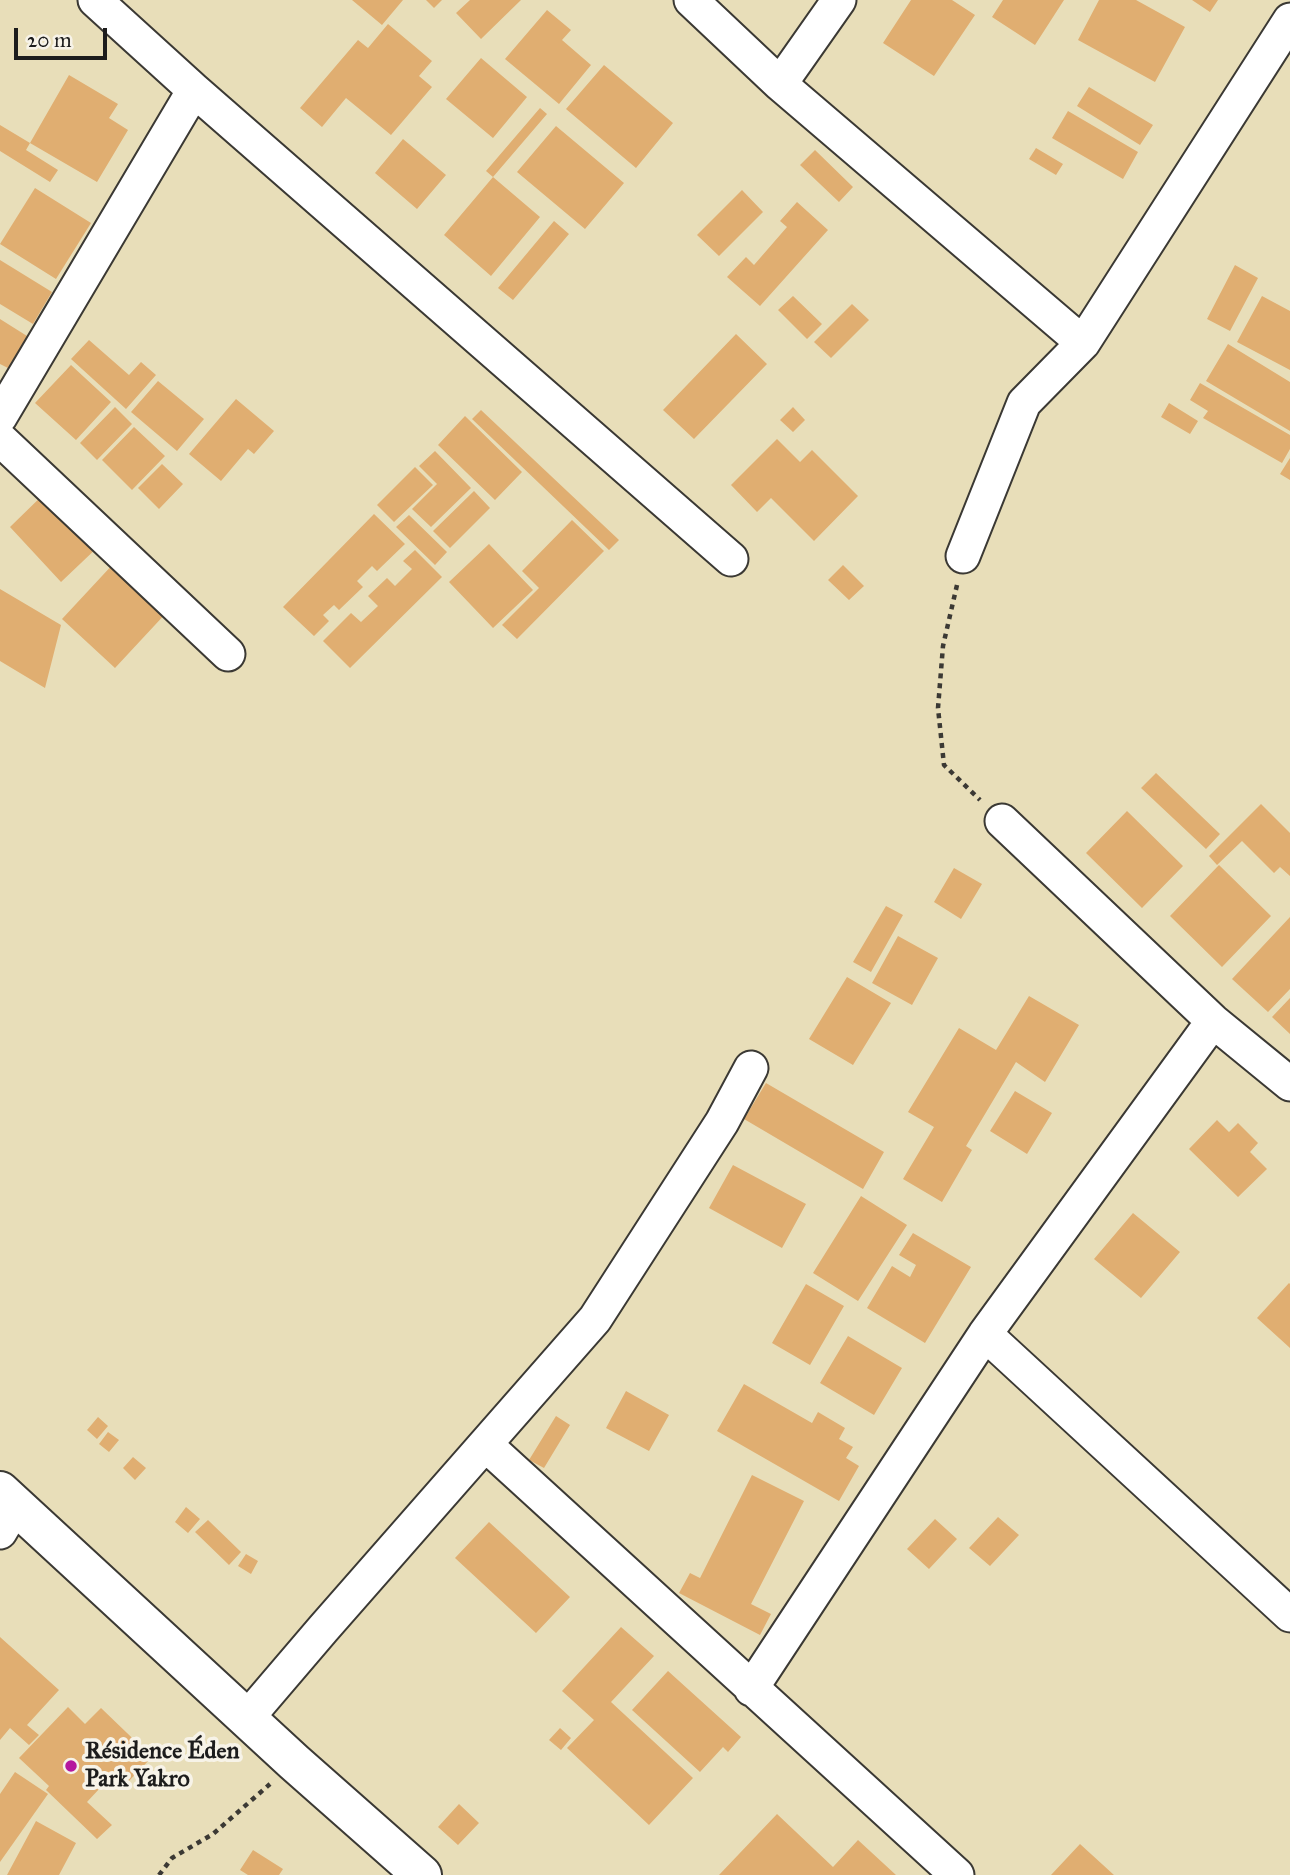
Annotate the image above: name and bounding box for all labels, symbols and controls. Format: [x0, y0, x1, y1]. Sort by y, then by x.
scale bar [18, 14, 110, 58]
text: 20 m [27, 27, 72, 53]
place label: Résidence Éden Park Yakro [85, 1738, 240, 1794]
marker: Résidence Éden Park Yakro [63, 1758, 79, 1774]

